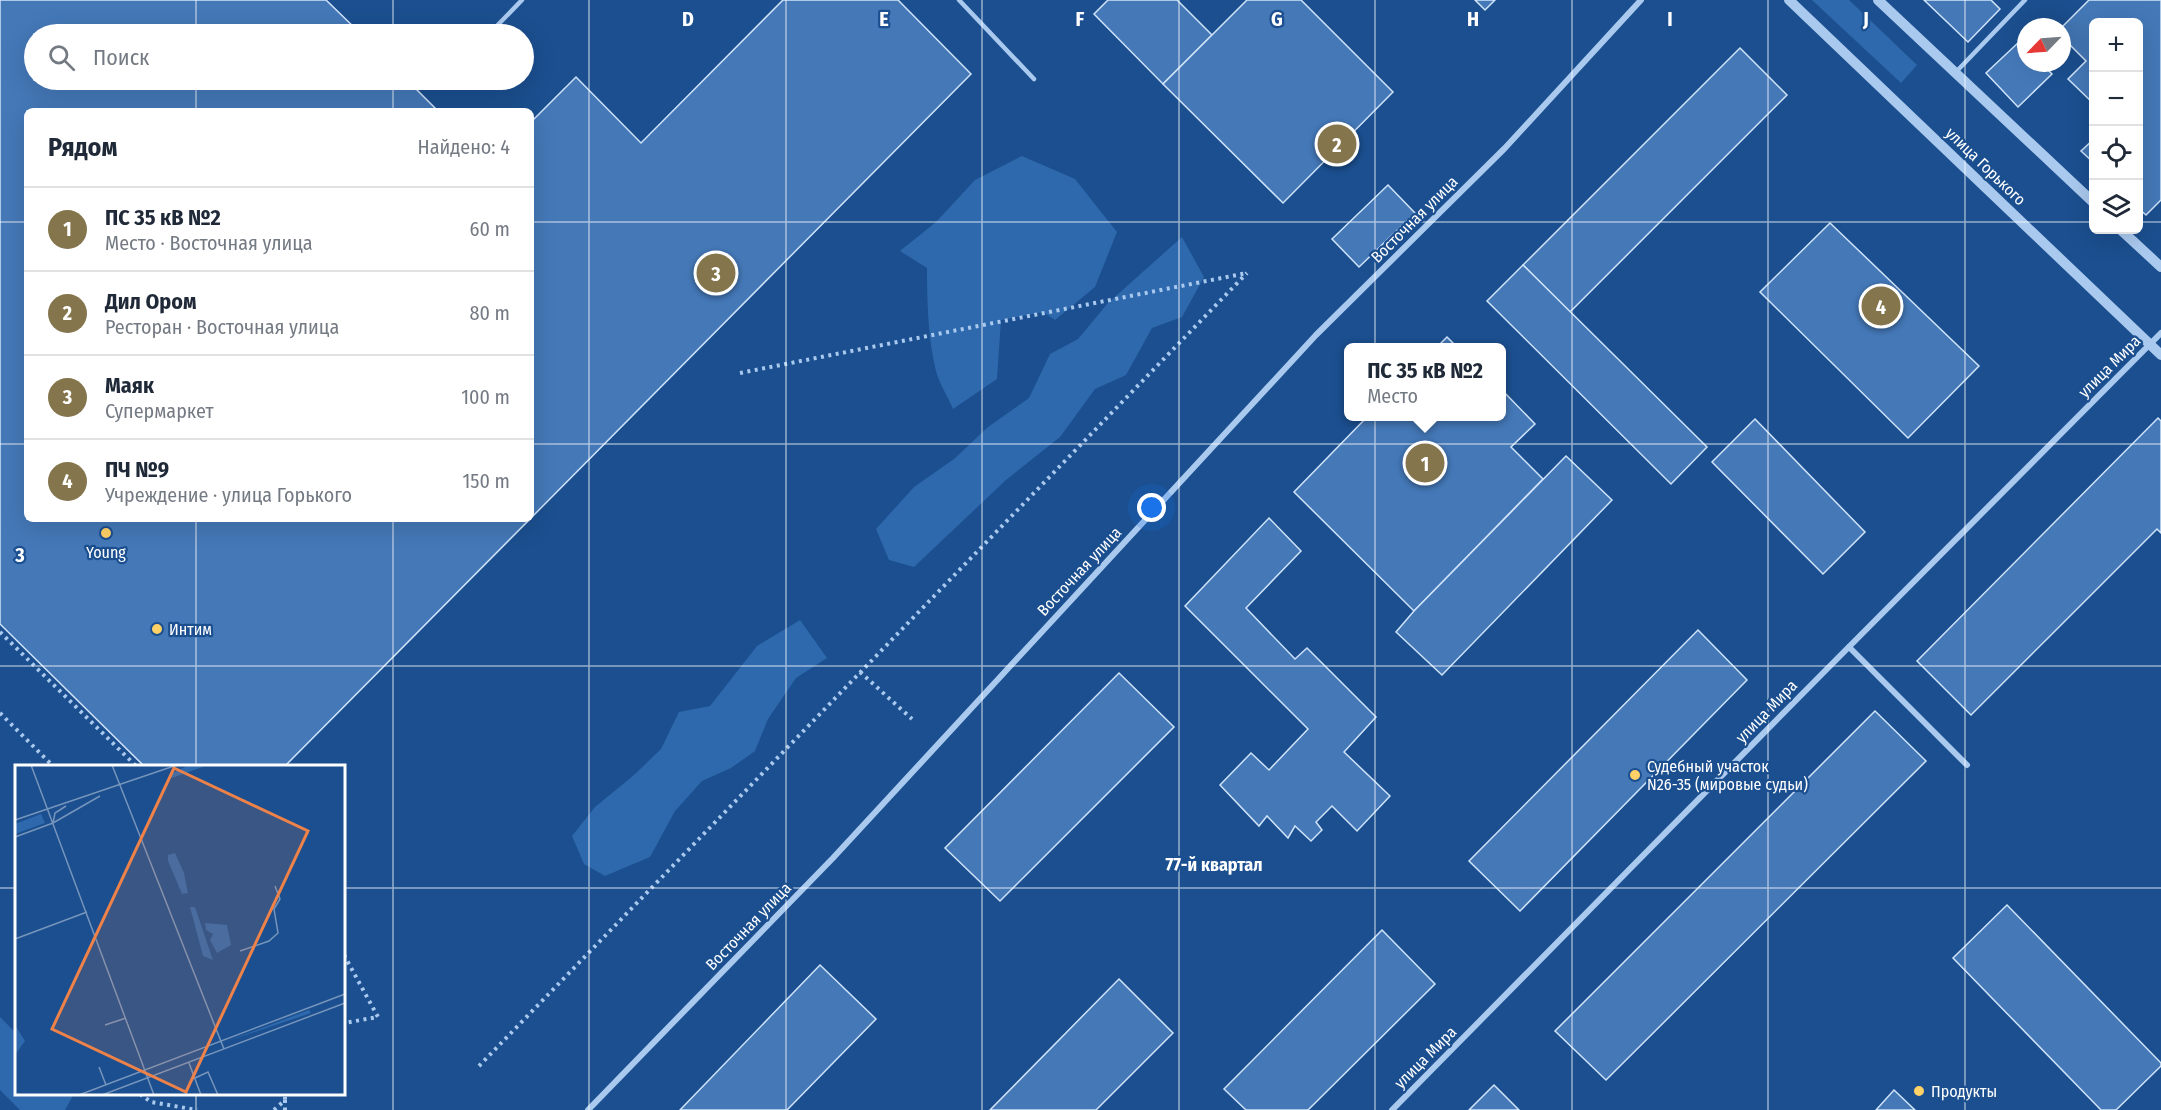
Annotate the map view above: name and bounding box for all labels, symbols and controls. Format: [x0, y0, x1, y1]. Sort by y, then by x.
text: D [682, 7, 694, 31]
text: E [879, 7, 889, 31]
text: F [1076, 7, 1085, 31]
text: G [1271, 7, 1283, 31]
text: H [1467, 7, 1479, 31]
text: I [1667, 7, 1673, 31]
text: J [1862, 7, 1869, 31]
north arrow [2017, 18, 2071, 72]
map controls [2089, 18, 2143, 234]
button: + [2089, 18, 2143, 72]
search box [24, 24, 534, 90]
icon: search [45, 41, 78, 74]
text: Поиск [93, 44, 149, 71]
button: − [2089, 72, 2143, 126]
pin: 2 [1318, 122, 1356, 166]
street label: улица Горького [1942, 123, 2030, 209]
button: locate [2089, 126, 2143, 180]
text: Рядом [48, 132, 117, 163]
text: Найдено: 4 [418, 135, 510, 159]
street label: Восточная улица [1367, 172, 1462, 267]
button: layers [2089, 180, 2143, 234]
text: ПС 35 кВ №2 [105, 204, 221, 231]
text: 1 [63, 217, 72, 241]
text: 60 m [470, 217, 510, 241]
text: Место · Восточная улица [105, 231, 313, 255]
pin: 3 [696, 250, 736, 296]
pin: 4 [1862, 284, 1900, 328]
text: Дил Ором [105, 288, 197, 315]
text: 2 [63, 301, 72, 325]
text: 80 m [470, 301, 510, 325]
text: Ресторан · Восточная улица [105, 315, 339, 339]
street label: улица Мира [2074, 331, 2144, 401]
popup [1344, 343, 1506, 421]
text: ПС 35 кВ №2 [1367, 357, 1483, 384]
text: Маяк [105, 372, 154, 399]
text: Место [1367, 384, 1418, 408]
text: 3 [63, 385, 72, 409]
text: 100 m [461, 385, 510, 409]
text: Супермаркет [105, 399, 214, 423]
pin: 1 [1406, 440, 1444, 486]
text: ПЧ №9 [105, 456, 169, 483]
text: 4 [62, 469, 73, 493]
text: 150 m [463, 469, 510, 493]
text: Учреждение · улица Горького [105, 483, 352, 507]
your location [1137, 493, 1166, 522]
street label: Восточная улица [1033, 523, 1125, 620]
marker: Young [99, 526, 113, 540]
text: 3 [14, 543, 25, 567]
place label: Young [86, 543, 126, 562]
place label: Интим [169, 620, 212, 639]
marker: Интим [150, 622, 164, 636]
street label: улица Мира [1732, 676, 1801, 747]
place label: Судебный участок N26-35 (мировые судьи) [1647, 757, 1808, 794]
inset map [15, 765, 345, 1095]
marker: Судебный участок N26-35 (мировые судьи) [1628, 768, 1642, 782]
district label: 77-й квартал [1165, 854, 1263, 876]
street label: Восточная улица [702, 878, 795, 974]
street label: улица Мира [1390, 1022, 1460, 1092]
place label: Продукты [1931, 1082, 1997, 1101]
marker: Продукты [1912, 1084, 1926, 1098]

